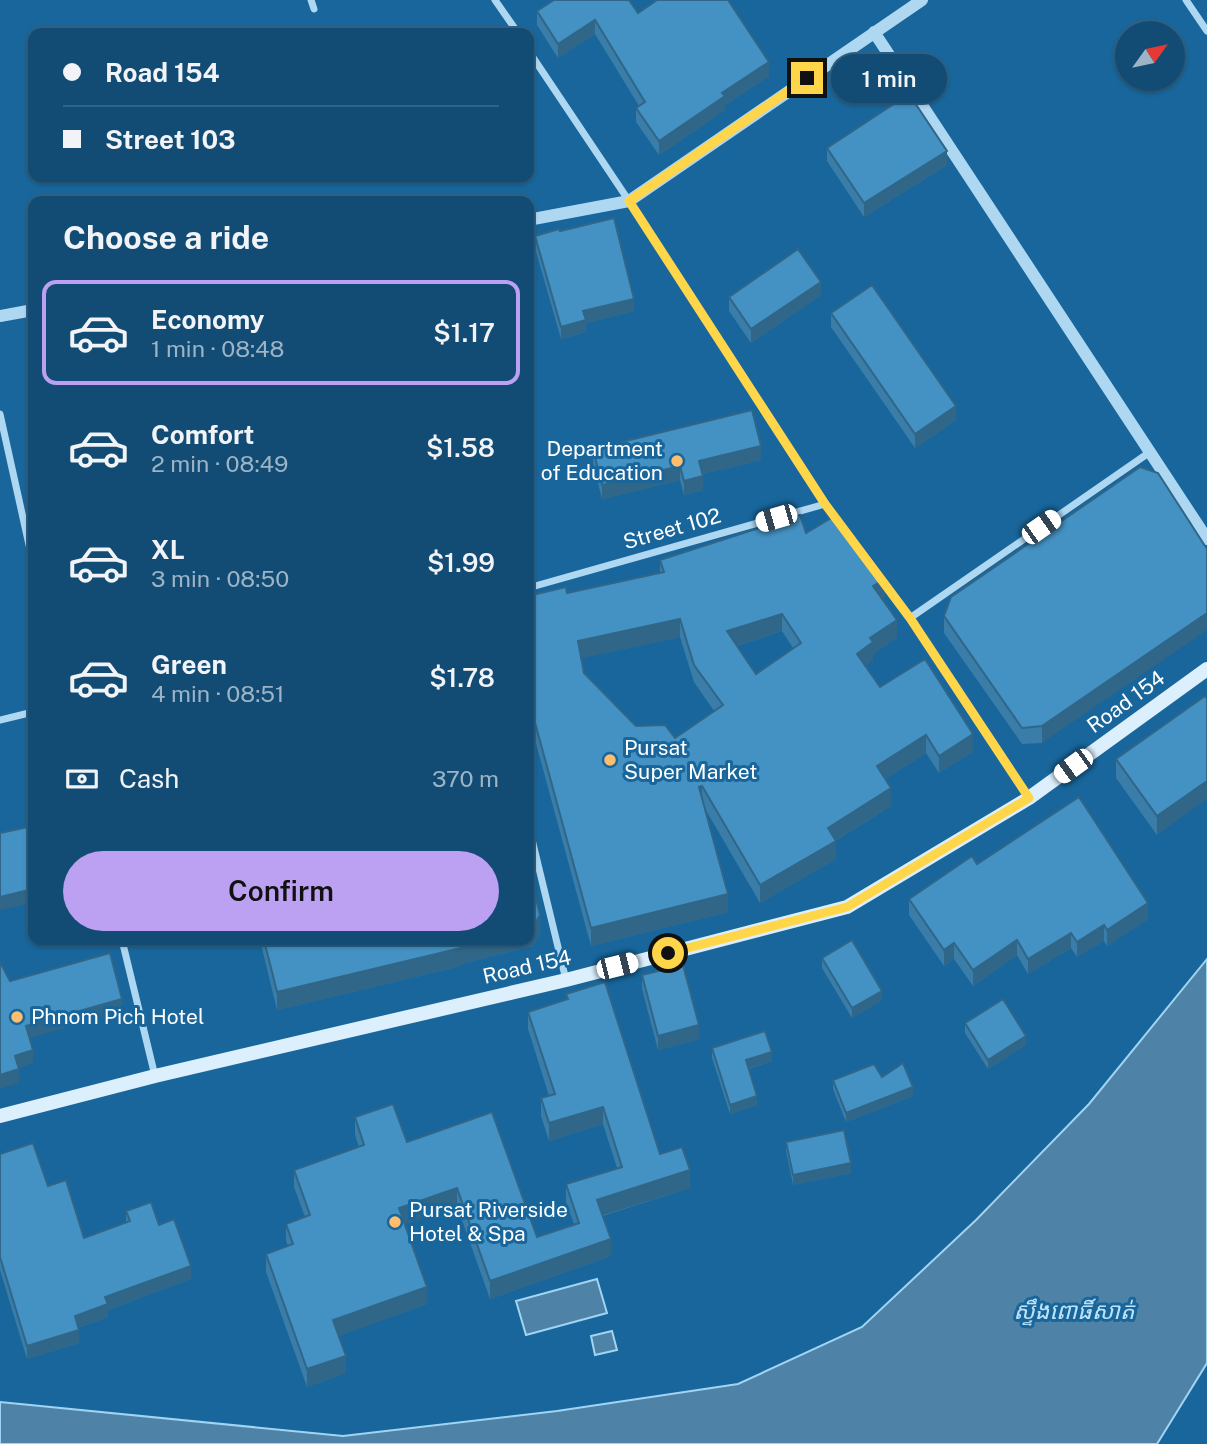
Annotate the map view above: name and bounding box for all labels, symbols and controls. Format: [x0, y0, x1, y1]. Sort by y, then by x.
north arrow [1115, 21, 1185, 91]
map controls [1115, 21, 1185, 91]
callout: 1 min [832, 54, 947, 102]
text: Road 154 [105, 57, 220, 88]
route end [791, 62, 823, 94]
text: 1 min [862, 65, 916, 92]
text: Street 103 [105, 124, 235, 155]
text: Choose a ride [63, 219, 269, 256]
icon: car [67, 301, 130, 364]
text: Economy [151, 304, 264, 335]
text: $1.17 [433, 317, 495, 348]
text: 1 min · 08:48 [151, 335, 284, 362]
icon: car [67, 416, 130, 479]
text: Comfort [151, 419, 254, 450]
text: $1.58 [426, 432, 495, 463]
place label: Department of Education [541, 436, 663, 485]
text: 2 min · 08:49 [151, 450, 288, 477]
marker: Department of Education [669, 453, 685, 469]
car [753, 502, 800, 534]
street label: Street 102 [620, 503, 724, 554]
car [1018, 506, 1065, 548]
icon: car [67, 531, 130, 594]
text: XL [151, 534, 185, 565]
text: $1.99 [427, 547, 495, 578]
text: 3 min · 08:50 [151, 565, 289, 592]
icon: car [67, 646, 130, 709]
text: Green [151, 649, 227, 680]
text: $1.78 [429, 662, 495, 693]
street label: Road 154 [1082, 665, 1169, 738]
text: 4 min · 08:51 [151, 680, 284, 707]
place label: Pursat Super Market [624, 735, 757, 784]
car [1050, 745, 1097, 787]
marker: Pursat Super Market [602, 752, 618, 768]
icon: cash [63, 760, 101, 798]
text: Cash [119, 763, 179, 794]
text: 370 m [432, 765, 499, 792]
button: Confirm [63, 851, 499, 931]
route start [652, 937, 684, 969]
street label: Road 154 [480, 944, 574, 989]
car [595, 951, 640, 981]
place label: Phnom Pich Hotel [31, 1004, 204, 1029]
marker: Phnom Pich Hotel [9, 1009, 25, 1025]
place label: Pursat Riverside Hotel & Spa [409, 1197, 568, 1246]
marker: Pursat Riverside Hotel & Spa [387, 1214, 403, 1230]
water label: ស្ទឹងពោធិ៍សាត់ [1014, 1297, 1136, 1326]

